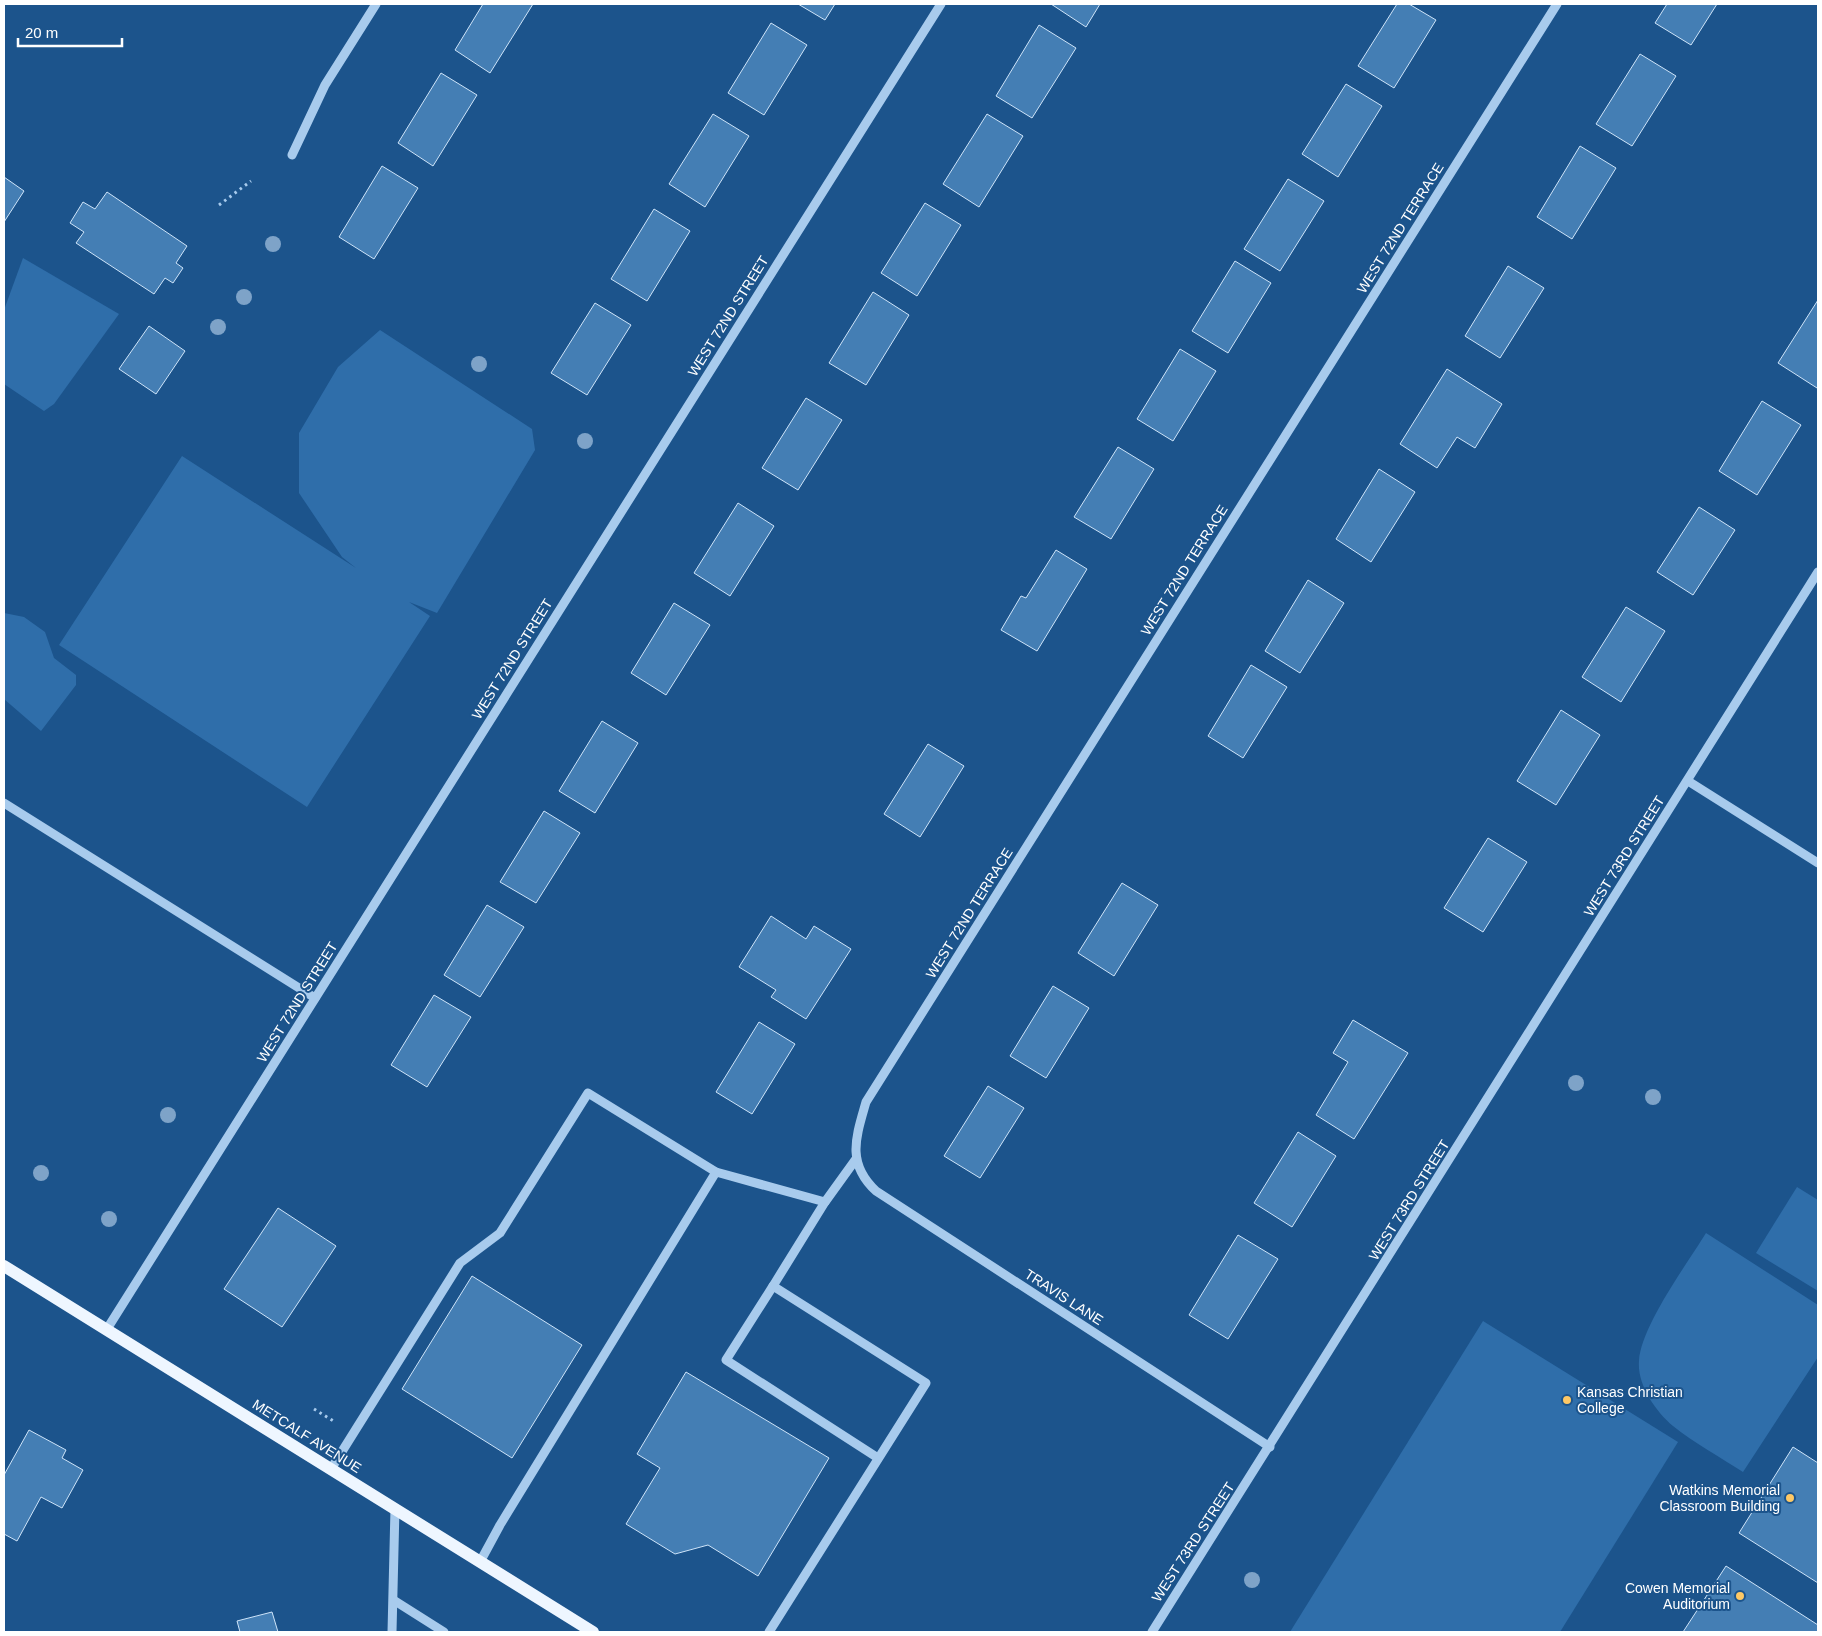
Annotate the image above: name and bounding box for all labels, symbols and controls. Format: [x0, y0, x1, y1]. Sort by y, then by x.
scale bar [18, 15, 121, 47]
text: 20 m [25, 24, 58, 41]
street label: WEST 72ND TERRACE [1353, 160, 1447, 296]
street label: WEST 72ND STREET [684, 252, 772, 379]
street label: WEST 72ND TERRACE [1137, 502, 1231, 638]
street label: WEST 72ND STREET [468, 595, 556, 722]
street label: WEST 73RD STREET [1580, 792, 1668, 919]
street label: WEST 72ND TERRACE [922, 845, 1016, 981]
street label: WEST 72ND STREET [253, 938, 341, 1065]
street label: WEST 73RD STREET [1365, 1136, 1453, 1263]
street label: TRAVIS LANE [1022, 1266, 1106, 1328]
place label: Kansas Christian College [1577, 1384, 1683, 1416]
marker: Kansas Christian College [1561, 1394, 1573, 1406]
street label: METCALF AVENUE [250, 1396, 364, 1476]
street label: WEST 73RD STREET [1148, 1479, 1238, 1605]
place label: Watkins Memorial Classroom Building [1659, 1482, 1780, 1514]
marker: Watkins Memorial Classroom Building [1784, 1492, 1796, 1504]
place label: Cowen Memorial Auditorium [1625, 1580, 1730, 1612]
marker: Cowen Memorial Auditorium [1734, 1590, 1746, 1602]

